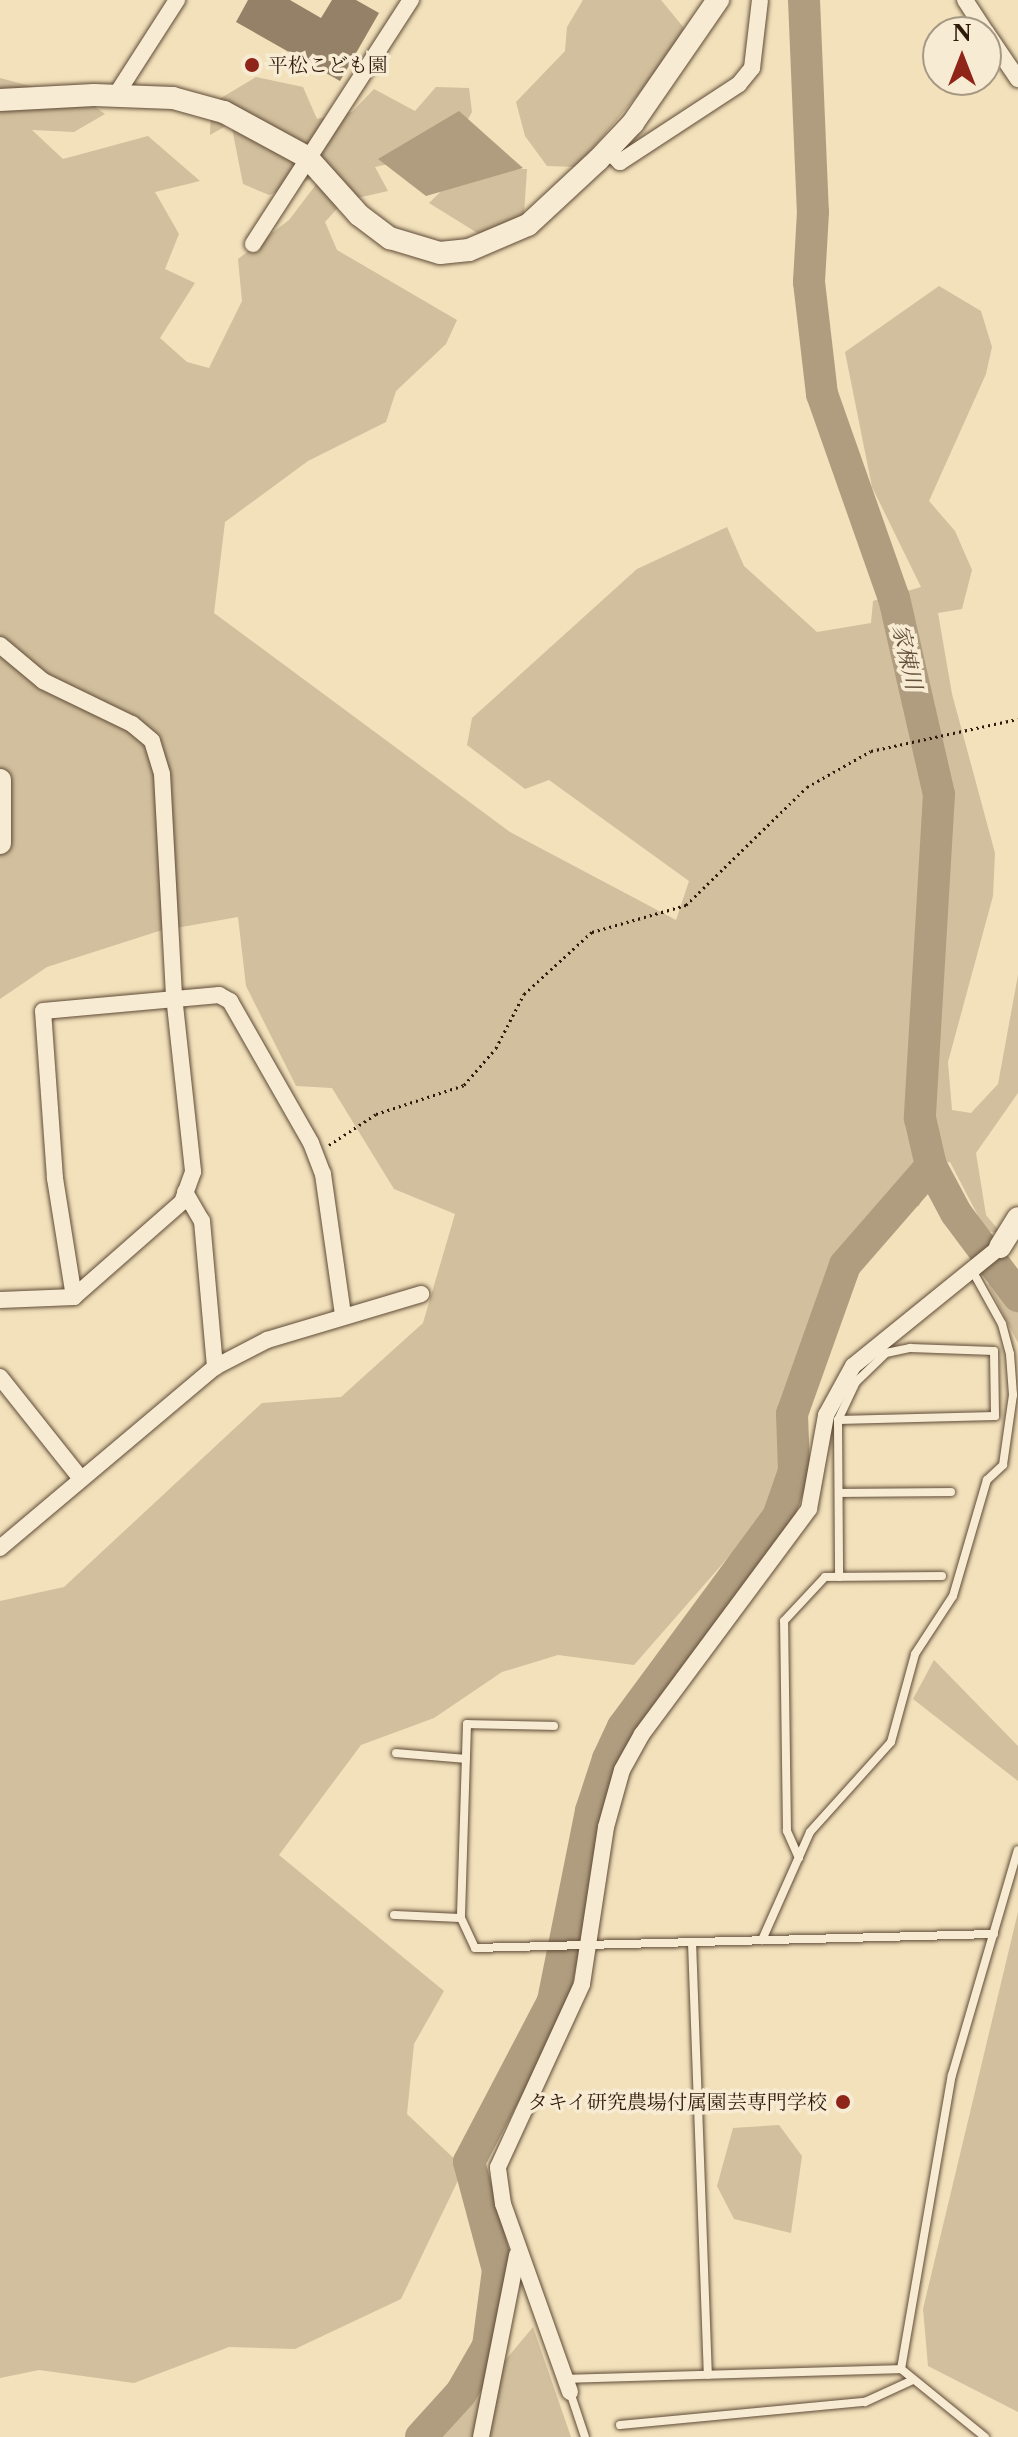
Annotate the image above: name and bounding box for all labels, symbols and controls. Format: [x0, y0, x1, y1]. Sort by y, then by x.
north arrow [922, 16, 1002, 96]
text: N [952, 20, 972, 47]
place label: 平松こども園 [268, 53, 388, 77]
marker: 平松こども園 [243, 56, 261, 74]
water label: 家棟川 [887, 622, 927, 692]
place label: タキイ研究農場付属園芸専門学校 [527, 2090, 827, 2114]
marker: タキイ研究農場付属園芸専門学校 [834, 2093, 852, 2111]

